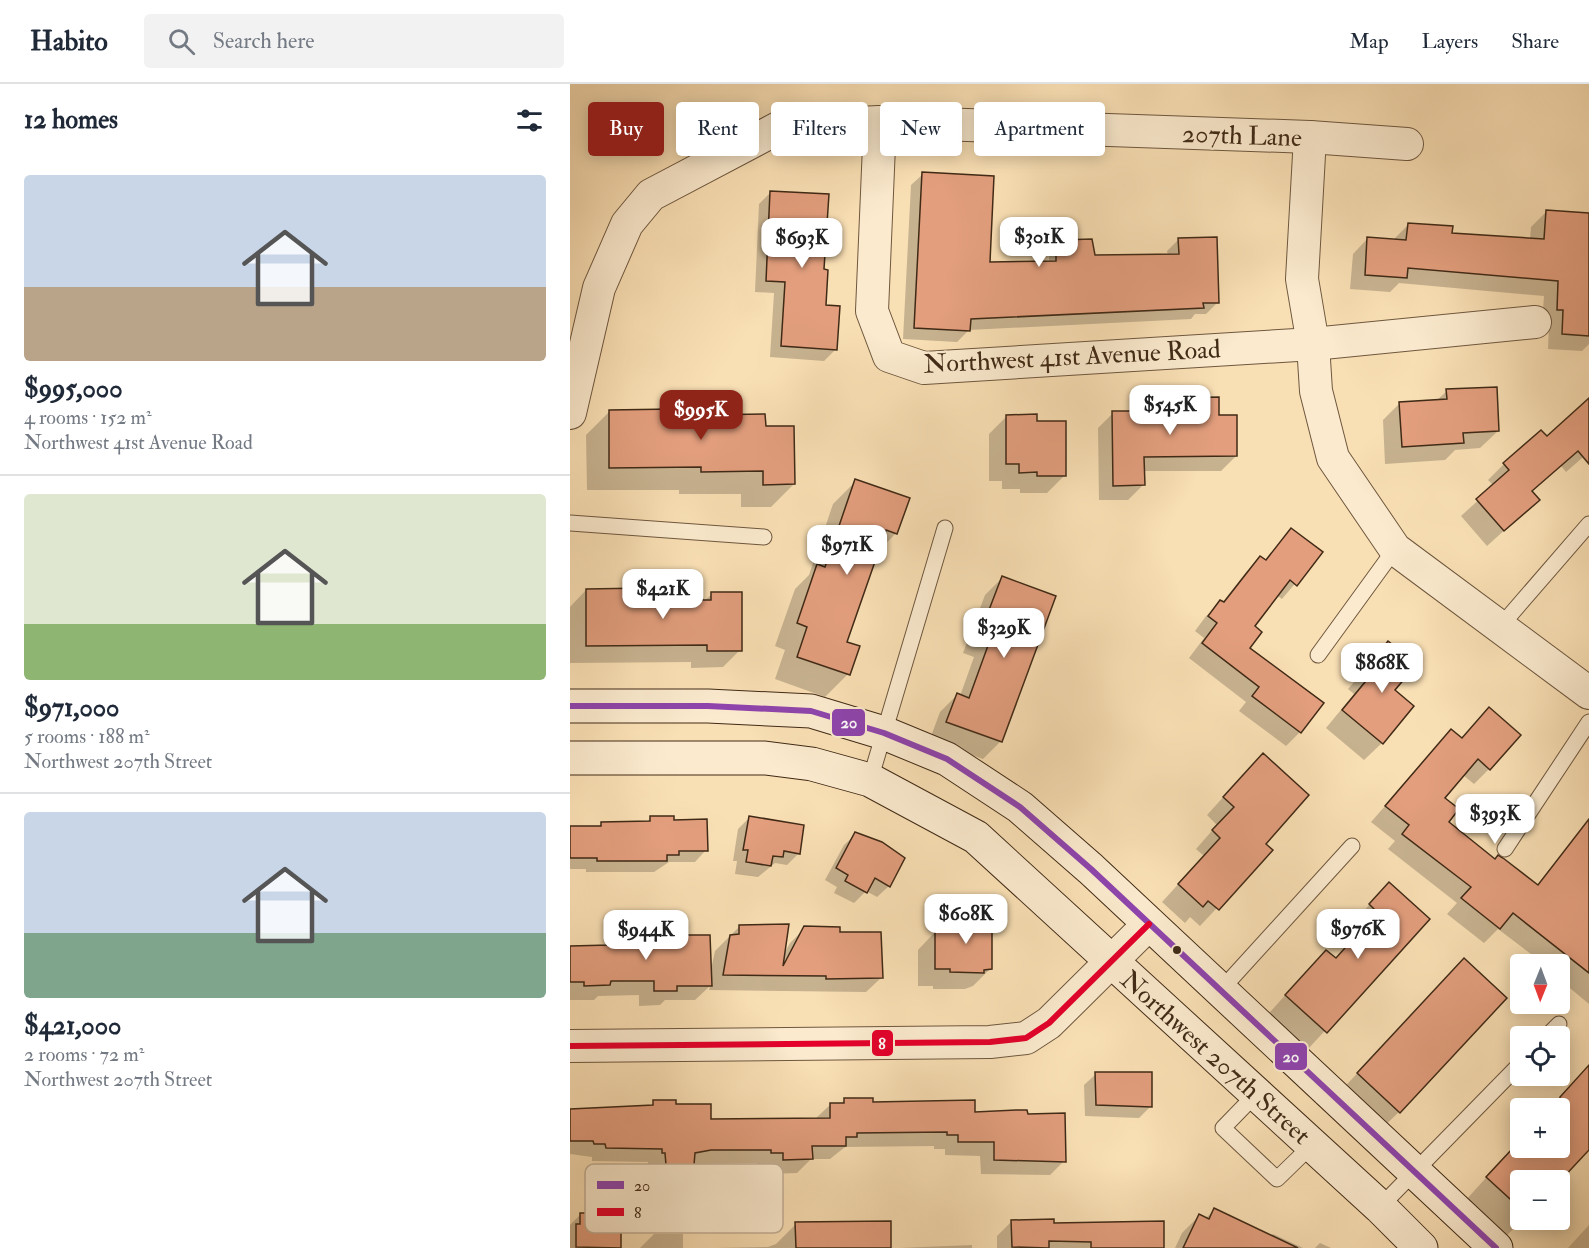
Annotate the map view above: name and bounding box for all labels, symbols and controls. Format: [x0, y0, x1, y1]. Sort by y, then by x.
search box [144, 14, 564, 68]
text: Habito [30, 24, 108, 59]
icon: search [165, 25, 198, 58]
text: Search here [213, 27, 315, 55]
text: Map [1349, 28, 1389, 55]
text: Layers [1422, 28, 1478, 55]
text: Share [1511, 28, 1559, 55]
chip: Buy [588, 102, 664, 156]
chip: Rent [676, 102, 759, 156]
chip: Filters [771, 102, 868, 156]
chip: New [880, 102, 962, 156]
chip: Apartment [974, 102, 1105, 156]
text: 12 homes [24, 104, 118, 136]
icon: filters [513, 104, 546, 137]
street label: 207th Lane [1182, 118, 1303, 154]
icon: home [231, 214, 339, 322]
pin: $301K [997, 217, 1081, 268]
pin: $693K [760, 218, 844, 269]
text: $301K [1014, 224, 1064, 249]
text: $693K [775, 225, 829, 250]
street label: Northwest 41st Avenue Road [923, 333, 1222, 381]
text: $995,000 [24, 373, 123, 405]
pin: $545K [1128, 385, 1212, 436]
pin: $995K [659, 390, 743, 441]
text: $545K [1143, 392, 1197, 417]
text: $995K [674, 397, 728, 422]
text: 4 rooms · 152 m² [24, 405, 152, 430]
text: Northwest 41st Avenue Road [24, 430, 253, 455]
pin: $971K [805, 525, 889, 576]
text: $971K [821, 532, 873, 557]
icon: home [231, 533, 339, 641]
pin: $421K [621, 569, 705, 620]
text: $421K [636, 576, 690, 601]
pin: $329K [962, 608, 1046, 659]
text: $329K [977, 615, 1031, 640]
pin: $868K [1340, 643, 1424, 694]
text: $868K [1355, 650, 1409, 675]
text: $971,000 [24, 692, 119, 724]
line badge: 20 [831, 708, 866, 737]
text: 20 [841, 713, 857, 733]
text: 5 rooms · 188 m² [24, 724, 150, 749]
text: Northwest 207th Street [24, 749, 212, 774]
pin: $393K [1453, 794, 1537, 845]
text: $393K [1470, 801, 1520, 826]
icon: home [231, 851, 339, 959]
pin: $608K [924, 894, 1008, 945]
text: $608K [938, 901, 994, 926]
pin: $976K [1316, 909, 1400, 960]
pin: $944K [604, 910, 688, 961]
text: $976K [1331, 916, 1385, 941]
text: $944K [617, 917, 675, 942]
unlabelled marker [1171, 944, 1183, 956]
north arrow [1510, 954, 1570, 1014]
map controls [1510, 954, 1570, 1230]
street label: Northwest 207th Street [1115, 964, 1317, 1150]
text: $421,000 [24, 1010, 121, 1042]
button: locate [1510, 1026, 1570, 1086]
line badge: 8 [871, 1029, 894, 1057]
text: 8 [878, 1034, 886, 1054]
text: 2 rooms · 72 m² [24, 1042, 144, 1067]
line badge: 20 [1274, 1042, 1308, 1071]
text: Northwest 207th Street [24, 1067, 212, 1092]
button: + [1510, 1098, 1570, 1158]
legend [585, 1164, 783, 1233]
button: − [1510, 1170, 1570, 1230]
text: 20 [634, 1176, 650, 1196]
text: 8 [634, 1203, 642, 1223]

